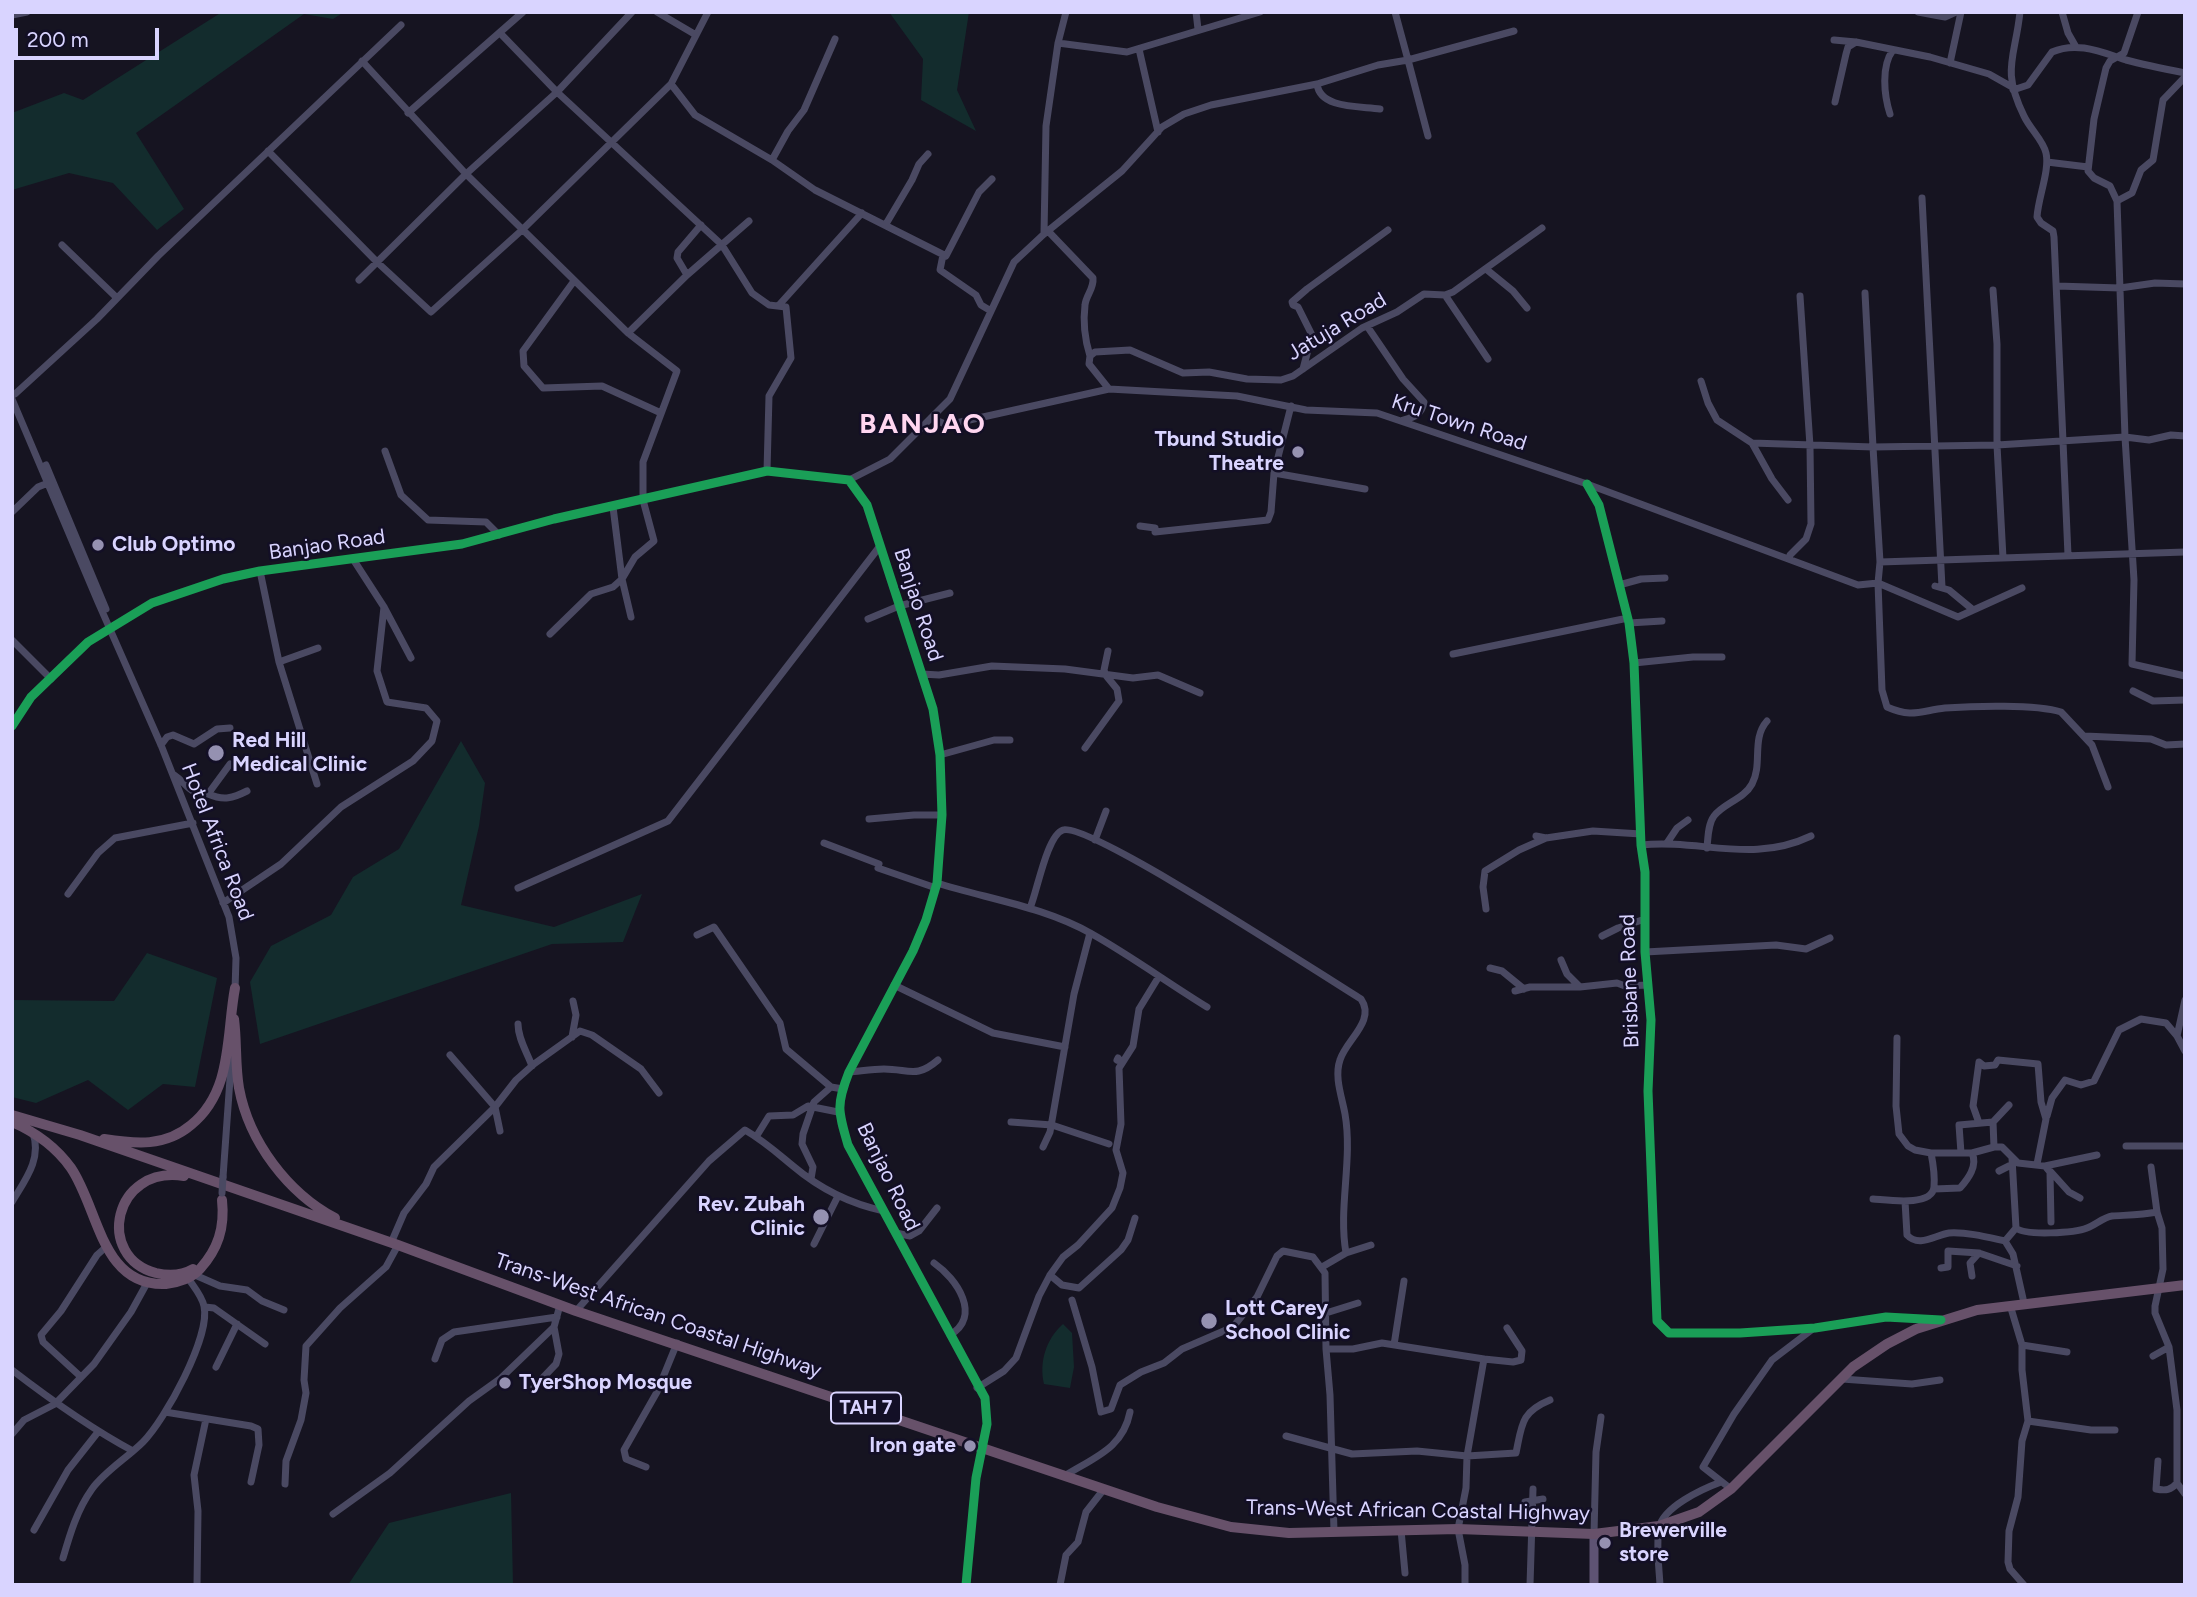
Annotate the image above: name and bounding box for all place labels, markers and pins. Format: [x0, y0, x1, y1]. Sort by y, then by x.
place label: Tbund Studio Theatre [1155, 427, 1284, 477]
marker: Tbund Studio Theatre [1290, 444, 1306, 460]
place label: Club Optimo [112, 532, 235, 558]
marker: Club Optimo [90, 537, 106, 553]
place label: Red Hill Medical Clinic [232, 728, 367, 778]
marker: Red Hill Medical Clinic [206, 743, 226, 763]
place label: Rev. Zubah Clinic [698, 1192, 805, 1242]
marker: Rev. Zubah Clinic [811, 1207, 831, 1227]
place label: Lott Carey School Clinic [1225, 1296, 1351, 1346]
marker: Lott Carey School Clinic [1199, 1311, 1219, 1331]
place label: TyerShop Mosque [519, 1370, 692, 1396]
marker: TyerShop Mosque [497, 1375, 513, 1391]
place label: Iron gate [869, 1433, 956, 1459]
marker: Iron gate [962, 1438, 978, 1454]
place label: Brewerville store [1619, 1518, 1727, 1568]
marker: Brewerville store [1597, 1535, 1613, 1551]

